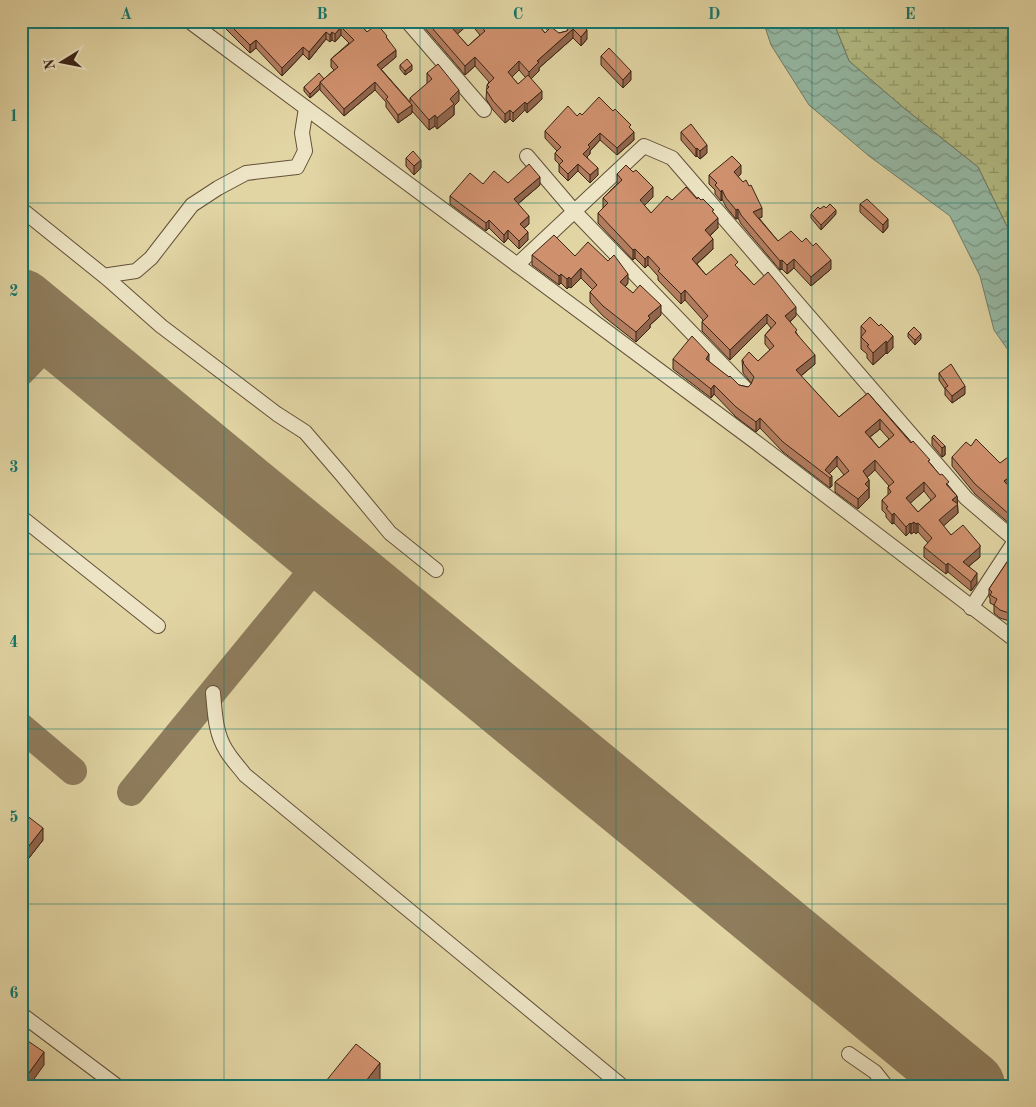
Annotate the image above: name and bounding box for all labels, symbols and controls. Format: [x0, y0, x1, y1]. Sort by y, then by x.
text: A [120, 7, 132, 23]
text: B [316, 7, 328, 23]
text: C [513, 7, 523, 23]
text: D [708, 7, 720, 23]
text: E [904, 7, 916, 23]
north arrow [38, 38, 88, 88]
text: N [42, 57, 58, 71]
text: 1 [9, 109, 19, 125]
text: 2 [9, 284, 19, 300]
text: 3 [9, 460, 19, 476]
text: 4 [9, 635, 19, 651]
text: 5 [9, 810, 19, 826]
text: 6 [9, 986, 19, 1002]

